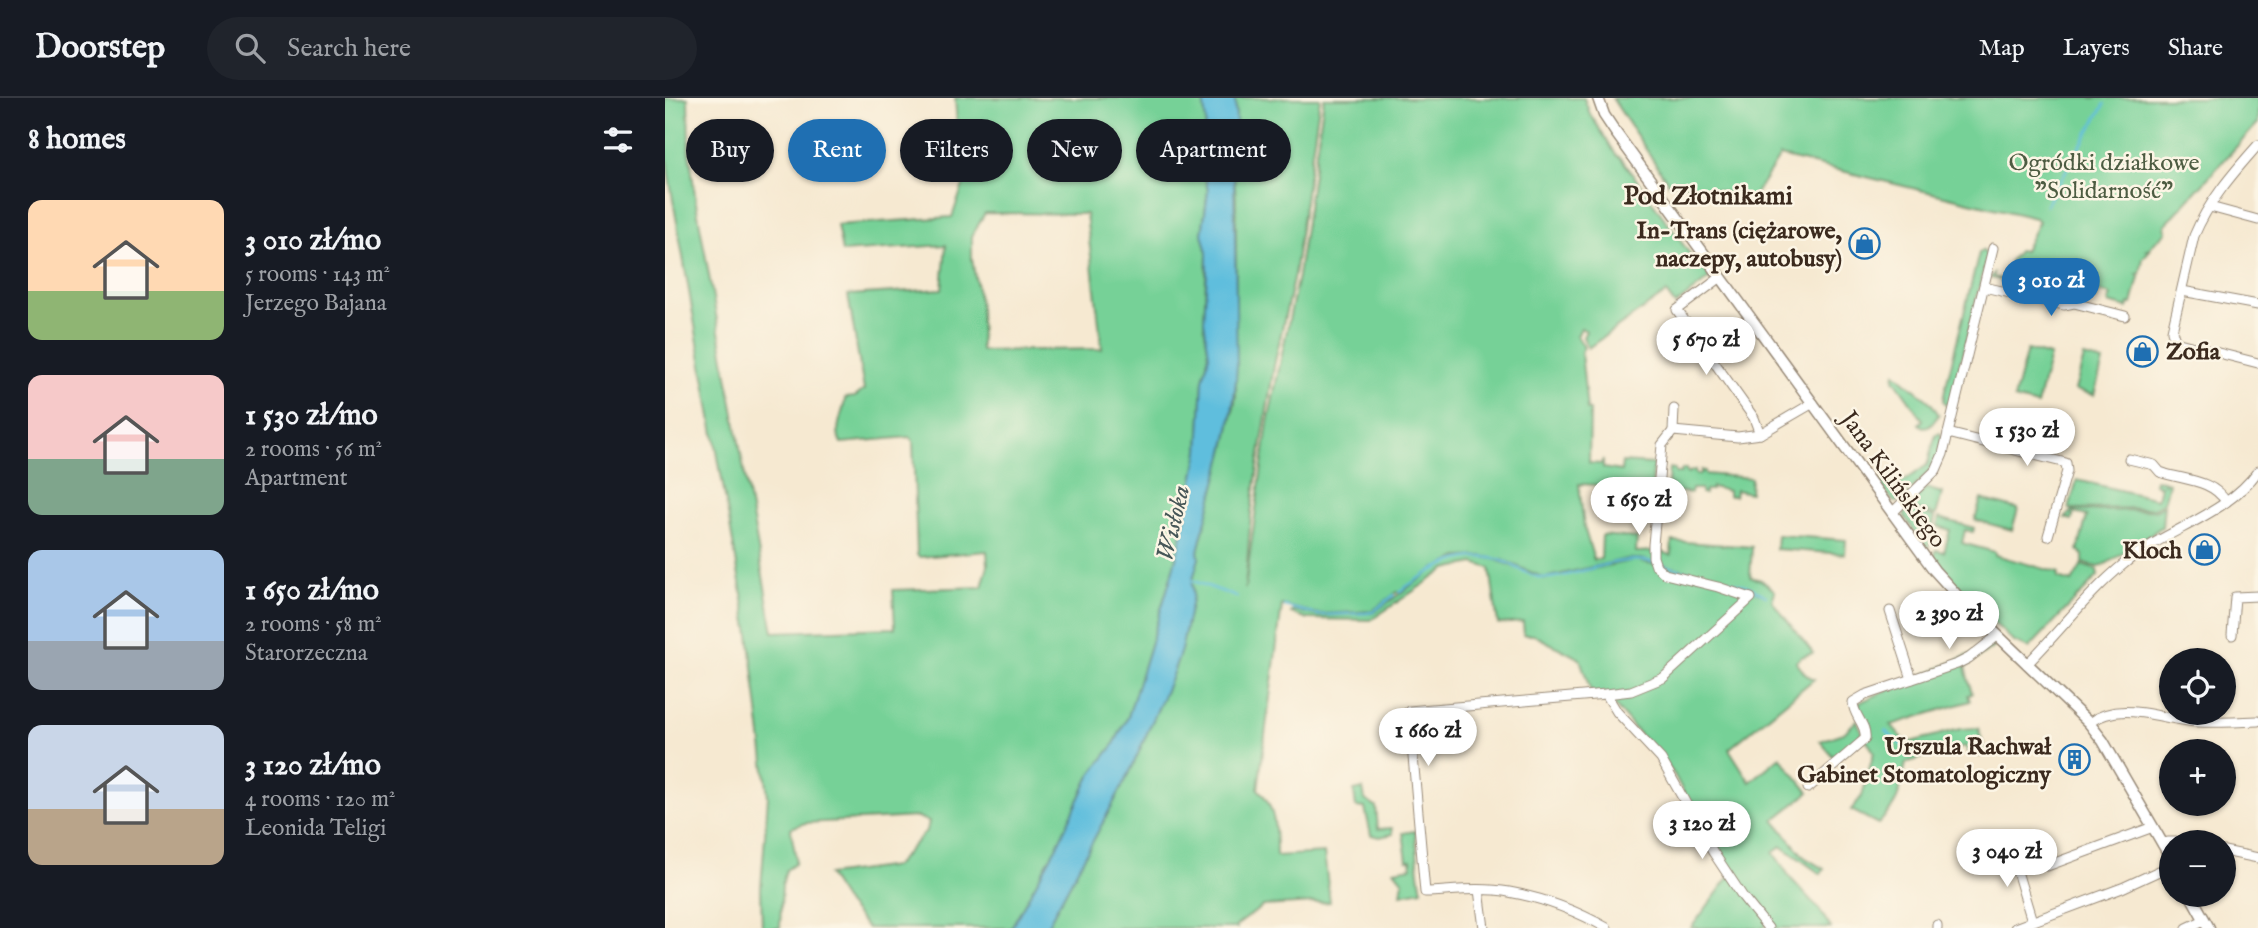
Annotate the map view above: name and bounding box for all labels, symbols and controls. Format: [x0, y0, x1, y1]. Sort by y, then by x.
search box [207, 17, 697, 80]
text: Doorstep [35, 27, 165, 69]
icon: search [231, 29, 269, 67]
text: Search here [287, 32, 411, 65]
text: Map [1979, 33, 2025, 64]
text: Layers [2063, 33, 2130, 64]
text: Share [2168, 33, 2223, 64]
chip: Buy [686, 119, 774, 182]
chip: Rent [788, 119, 886, 182]
chip: Filters [900, 119, 1013, 182]
chip: New [1027, 119, 1122, 182]
chip: Apartment [1136, 119, 1291, 182]
text: 8 homes [28, 121, 126, 159]
icon: filters [599, 121, 637, 159]
park label: Ogródki działkowe "Solidarność" [2008, 148, 2200, 207]
district label: Pod Złotnikami [1623, 180, 1793, 213]
place label: In-Trans (ciężarowe, naczepy, autobusy) [1637, 216, 1843, 275]
text: 3 010 zł/mo [245, 222, 381, 260]
shop icon: In-Trans (ciężarowe, naczepy, autobusy) [1848, 227, 1882, 261]
icon: home [84, 228, 168, 312]
pin: 3 010 zł [1979, 258, 2123, 318]
text: 5 rooms · 143 m² [245, 260, 390, 289]
text: 3 010 zł [2018, 266, 2084, 295]
text: Jerzego Bajana [245, 289, 387, 318]
pin: 5 670 zł [1634, 317, 1778, 377]
text: 5 670 zł [1672, 325, 1740, 354]
shop icon: Zofia [2126, 334, 2160, 368]
place label: Zofia [2166, 337, 2221, 368]
text: 1 530 zł/mo [245, 397, 378, 435]
icon: home [84, 403, 168, 487]
street label: Jana Kilińskiego [1831, 403, 1953, 555]
pin: 1 530 zł [1955, 408, 2099, 468]
text: 1 530 zł [1995, 416, 2059, 445]
text: 2 rooms · 56 m² [245, 435, 382, 464]
text: Apartment [245, 464, 348, 493]
pin: 1 650 zł [1567, 478, 1711, 537]
water label: Wisłoka [1149, 482, 1198, 565]
text: 1 650 zł [1607, 485, 1671, 514]
shop icon: Kloch [2188, 533, 2222, 567]
place label: Kloch [2122, 536, 2182, 567]
text: 1 650 zł/mo [245, 572, 379, 610]
icon: home [84, 578, 168, 662]
pin: 2 390 zł [1877, 592, 2021, 651]
text: 2 390 zł [1915, 599, 1983, 628]
text: 2 rooms · 58 m² [245, 610, 382, 639]
text: Starorzeczna [245, 639, 368, 668]
map controls [2159, 648, 2236, 907]
button: locate [2159, 648, 2236, 725]
pin: 1 660 zł [1356, 708, 1500, 768]
text: 1 660 zł [1395, 716, 1461, 745]
place label: Urszula Rachwał Gabinet Stomatologiczny [1797, 732, 2052, 791]
button: + [2159, 739, 2236, 816]
building icon: Urszula Rachwał Gabinet Stomatologiczny [2057, 743, 2091, 777]
text: 3 120 zł/mo [245, 747, 381, 785]
icon: home [84, 753, 168, 837]
text: 4 rooms · 120 m² [245, 785, 395, 814]
pin: 3 120 zł [1630, 802, 1774, 861]
text: 3 120 zł [1669, 809, 1735, 838]
text: Leonida Teligi [245, 814, 386, 843]
pin: 3 040 zł [1935, 830, 2079, 889]
button: − [2159, 830, 2236, 907]
text: 3 040 zł [1972, 837, 2042, 866]

